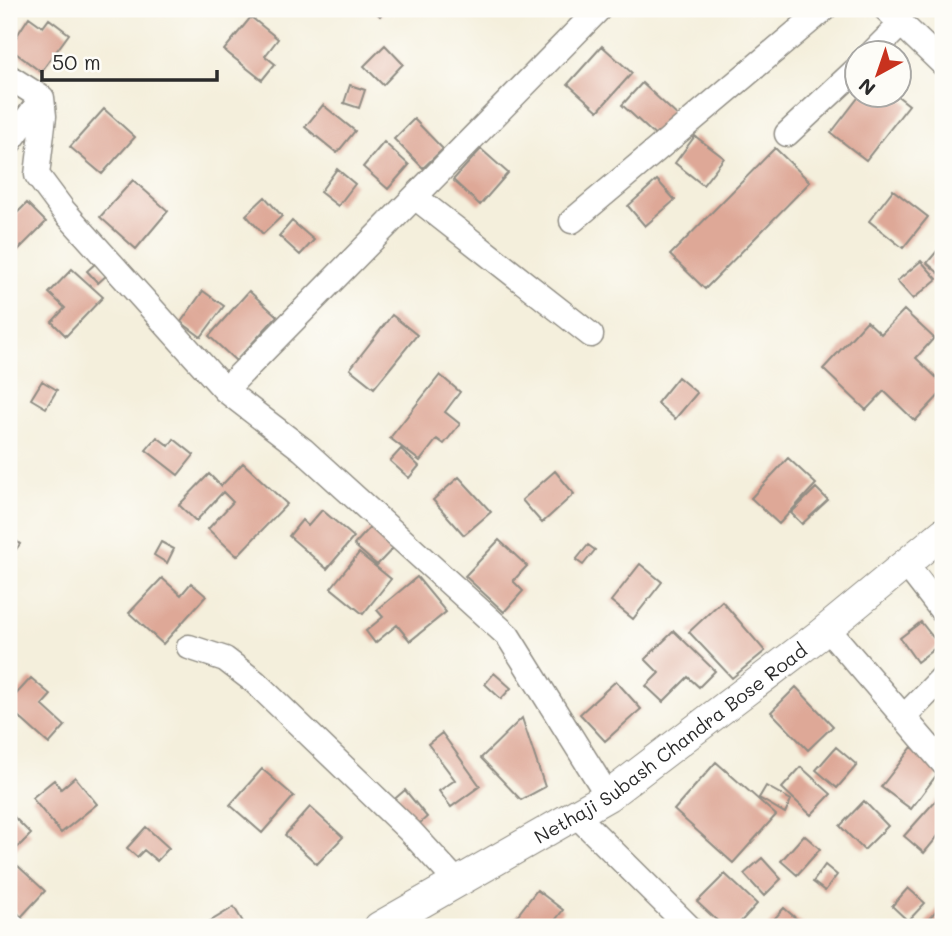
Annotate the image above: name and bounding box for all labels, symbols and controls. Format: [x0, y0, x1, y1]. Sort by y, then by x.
scale bar [42, 38, 217, 82]
north arrow [844, 38, 914, 108]
text: 50 m [52, 48, 101, 75]
text: N [853, 73, 880, 102]
street label: Nethaji Subash Chandra Bose Road [529, 637, 811, 848]

